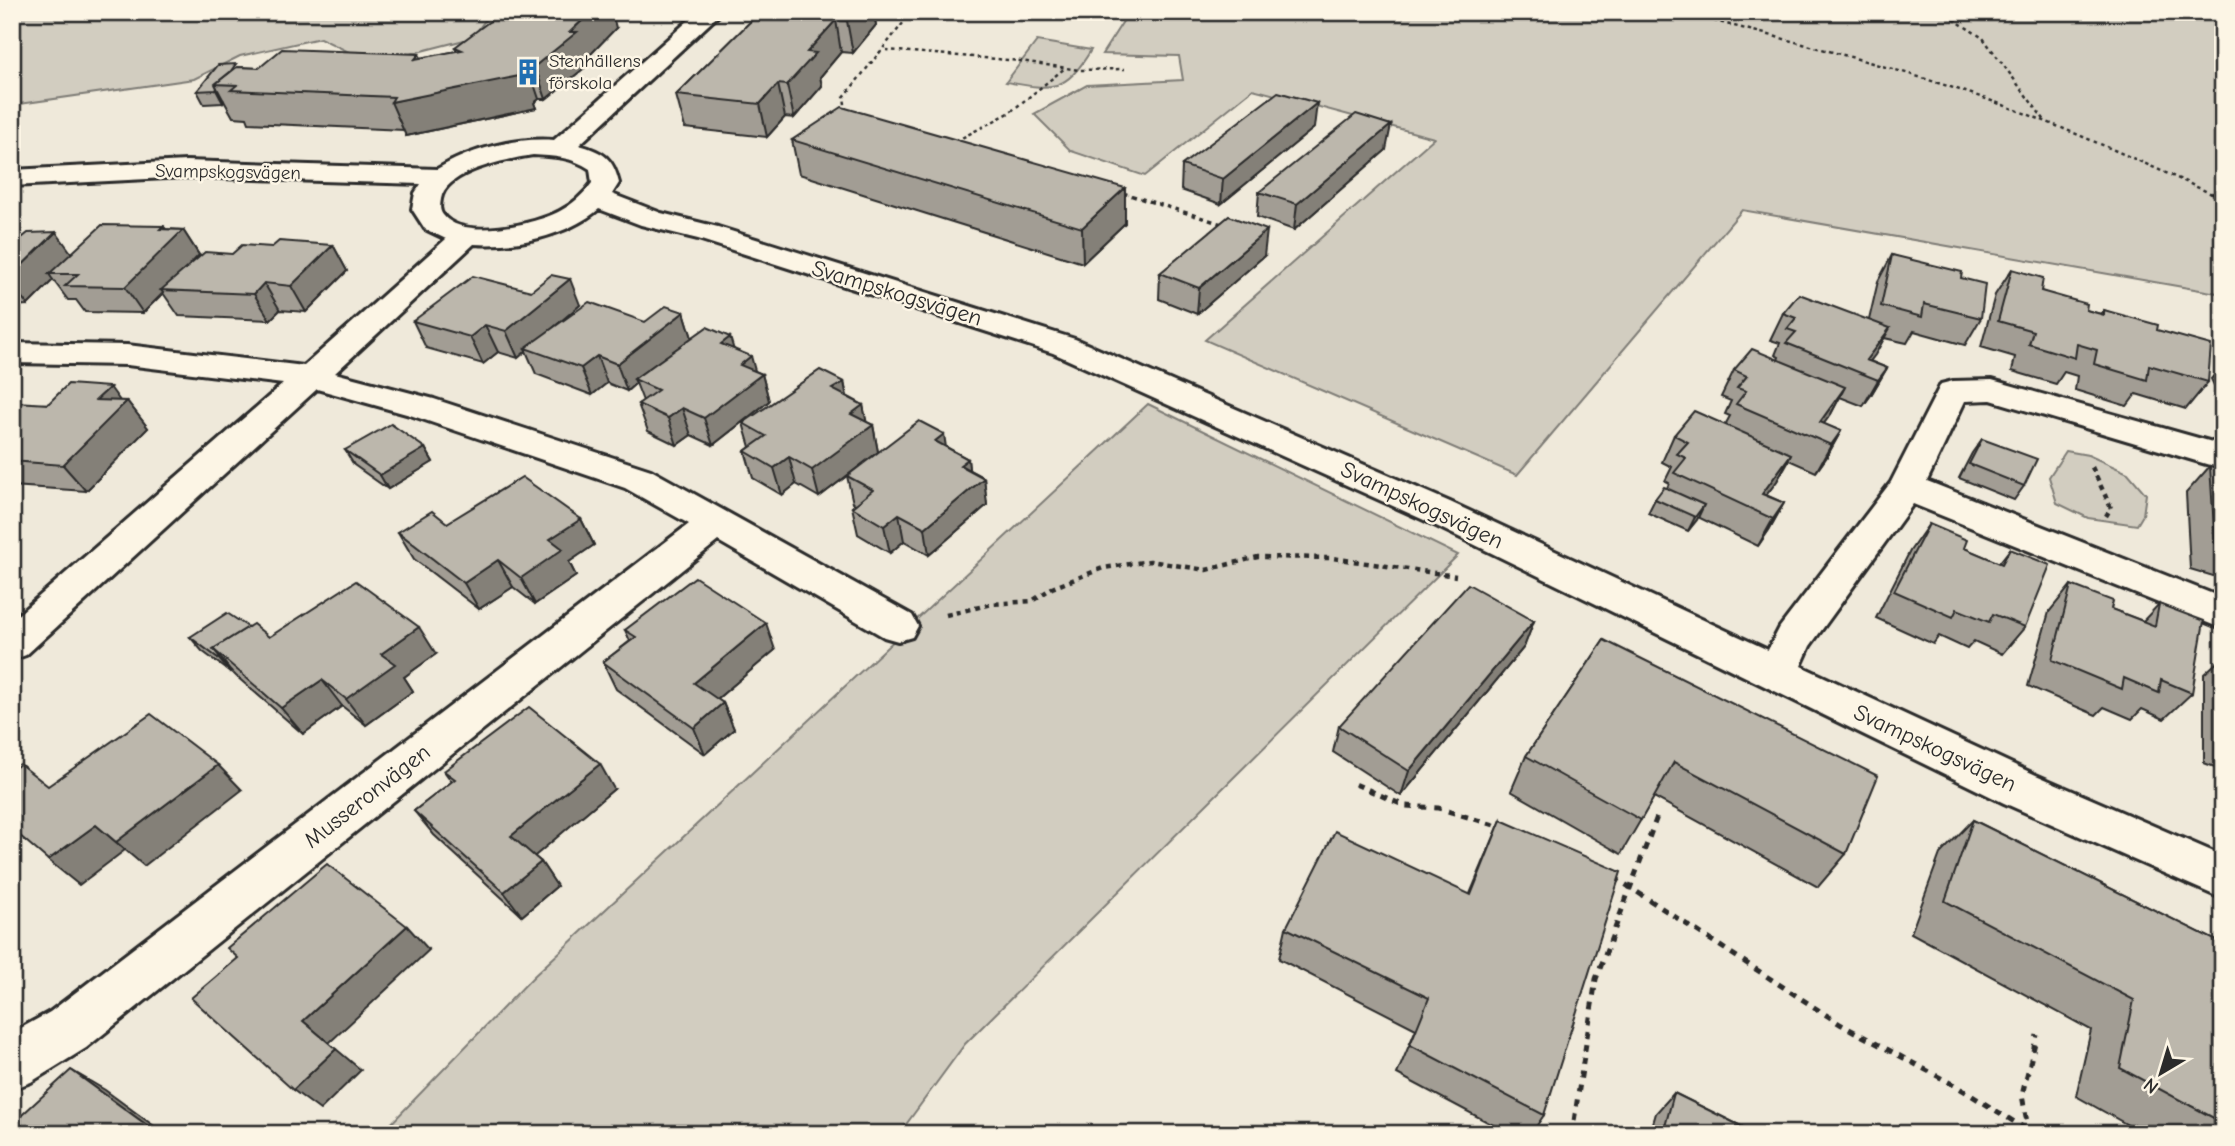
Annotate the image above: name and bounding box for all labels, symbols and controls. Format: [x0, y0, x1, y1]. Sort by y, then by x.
place label: Stenhällens förskola [548, 50, 641, 94]
building icon: Stenhällens förskola [513, 57, 543, 87]
street label: Svampskogsvägen [155, 160, 301, 184]
street label: Svampskogsvägen [809, 254, 985, 332]
street label: Svampskogsvägen [1336, 455, 1508, 555]
street label: Svampskogsvägen [1849, 698, 2021, 798]
street label: Musseronvägen [299, 738, 435, 854]
north arrow [2126, 1038, 2196, 1108]
text: N [2139, 1073, 2163, 1098]

